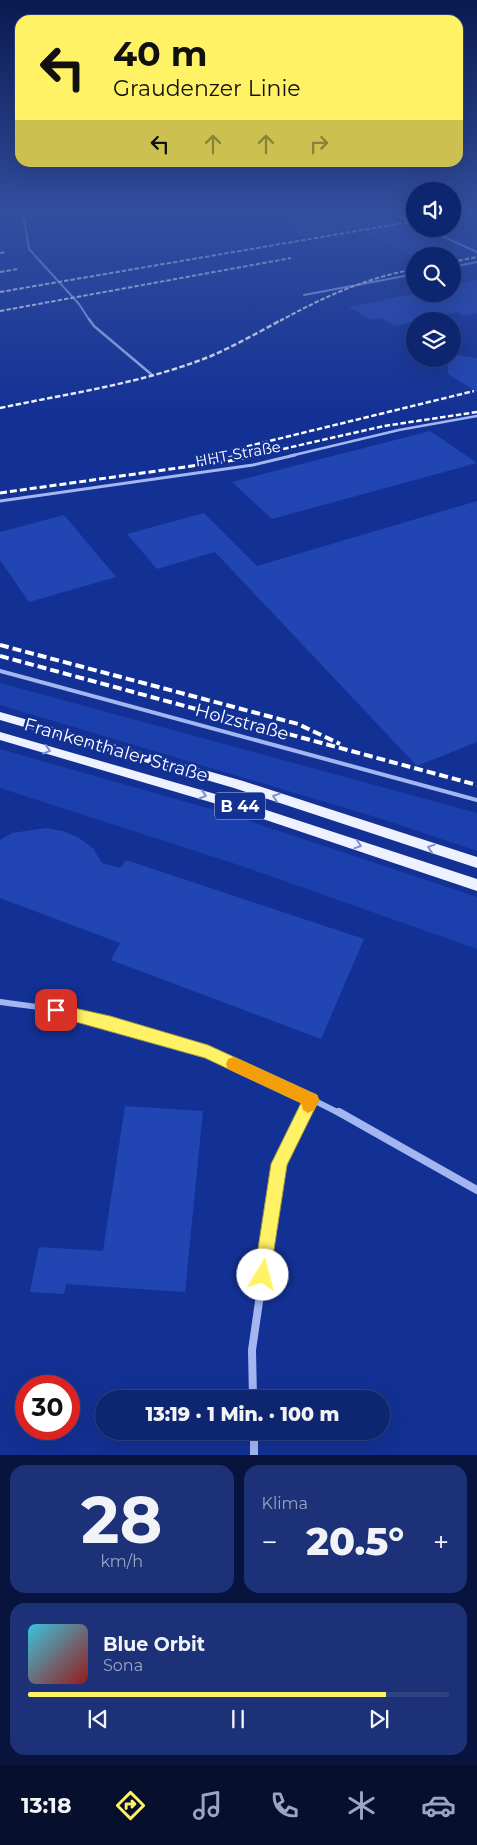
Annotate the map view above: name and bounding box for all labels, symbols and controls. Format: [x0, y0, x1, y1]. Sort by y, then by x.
text: 40 m [113, 32, 208, 75]
icon: left [30, 35, 95, 100]
text: Graudenzer Linie [113, 75, 301, 102]
icon: left [146, 130, 174, 158]
icon: ahead [199, 130, 227, 158]
icon: ahead [252, 130, 280, 158]
icon: right [305, 130, 333, 158]
map controls [406, 182, 461, 367]
button: sound [406, 182, 461, 237]
button: search [406, 247, 461, 302]
button: layers [406, 312, 461, 367]
street label: HHT-Straße [194, 437, 282, 470]
street label: Holzstraße [193, 699, 291, 745]
street label: Frankenthaler Straße [22, 713, 210, 787]
one-way arrow [42, 744, 50, 754]
one-way arrow [198, 789, 207, 799]
road number: B 44 [215, 792, 265, 819]
one-way arrow [273, 792, 281, 802]
one-way arrow [353, 839, 361, 849]
one-way arrow [427, 843, 435, 853]
pin [35, 989, 77, 1031]
icon: arrive [42, 996, 70, 1024]
position arrow [236, 1248, 288, 1300]
speed limit sign: 30 [15, 1375, 80, 1440]
text: 13:19 · 1 Min. · 100 m [146, 1403, 339, 1426]
text: 28 [81, 1480, 162, 1559]
text: Klima [262, 1494, 308, 1513]
text: 20.5° [306, 1518, 404, 1565]
text: − [262, 1525, 278, 1559]
text: + [433, 1525, 449, 1559]
text: km/h [100, 1552, 143, 1571]
text: Blue Orbit [103, 1633, 205, 1656]
text: Sona [103, 1656, 143, 1675]
icon: previous [84, 1705, 112, 1733]
icon: pause [224, 1705, 252, 1733]
icon: next [365, 1705, 393, 1733]
icon: directions [113, 1788, 148, 1823]
icon: music [190, 1788, 225, 1823]
icon: phone [267, 1788, 302, 1823]
icon: climate [344, 1788, 379, 1823]
icon: car [421, 1788, 456, 1823]
text: 13:18 [21, 1792, 72, 1819]

